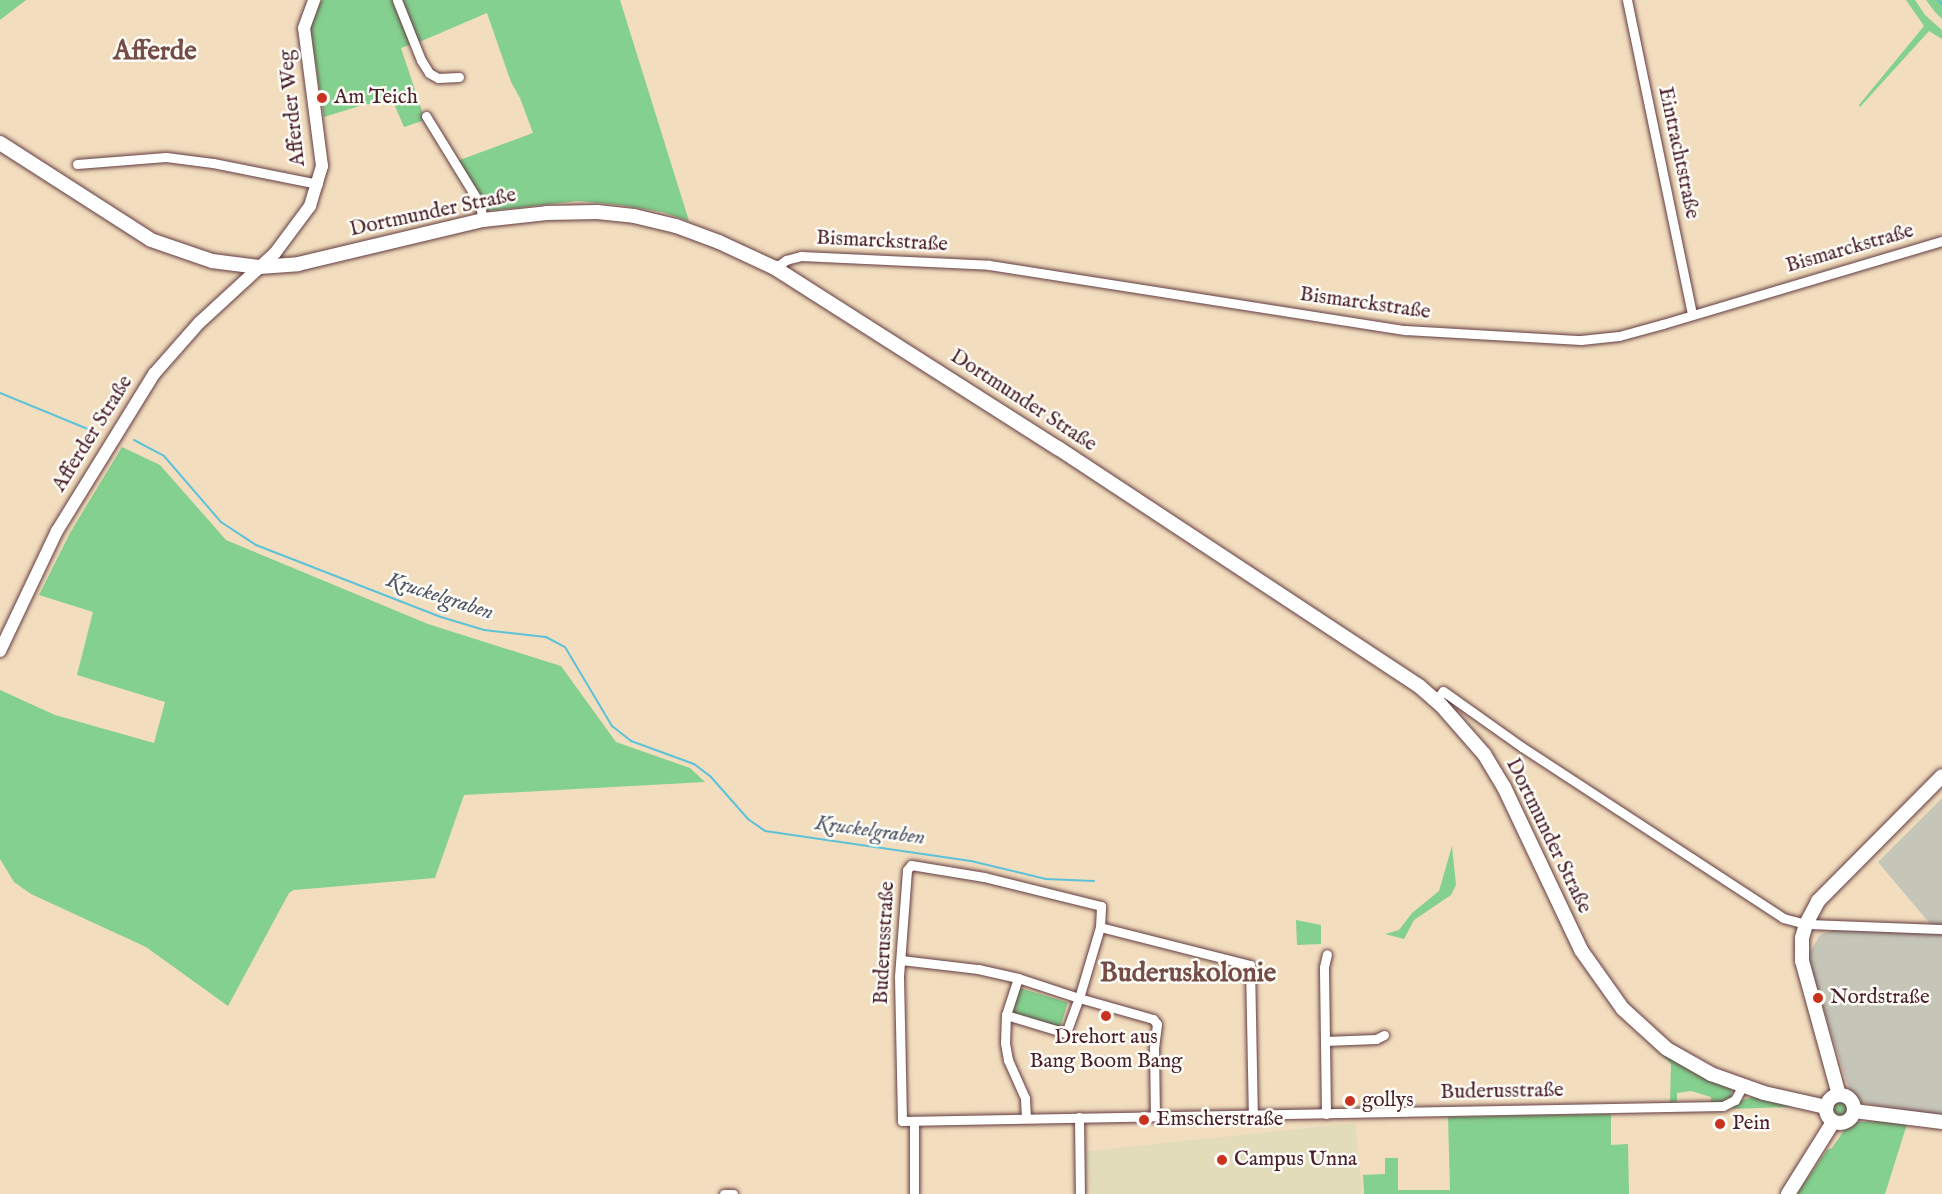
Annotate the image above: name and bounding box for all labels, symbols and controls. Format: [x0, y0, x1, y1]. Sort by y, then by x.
district label: Afferde [113, 37, 197, 69]
street label: Afferder Weg [274, 48, 312, 168]
place label: Am Teich [334, 85, 418, 111]
street label: Eintrachtstraße [1652, 85, 1704, 221]
marker: Am Teich [315, 91, 329, 105]
street label: Dortmunder Straße [347, 183, 519, 243]
street label: Bismarckstraße [1783, 219, 1917, 279]
street label: Bismarckstraße [815, 226, 949, 258]
street label: Bismarckstraße [1298, 282, 1432, 326]
street label: Dortmunder Straße [945, 344, 1101, 458]
street label: Afferder Straße [47, 371, 139, 497]
water label: Kruckelgraben [383, 567, 497, 627]
street label: Dortmunder Straße [1500, 754, 1596, 918]
water label: Kruckelgraben [813, 810, 927, 852]
street label: Buderusstraße [869, 881, 901, 1005]
district label: Buderuskolonie [1100, 959, 1276, 991]
place label: Nordstraße [1830, 985, 1930, 1011]
marker: Nordstraße [1811, 991, 1825, 1005]
marker: Drehort aus Bang Boom Bang [1099, 1009, 1113, 1023]
place label: Drehort aus Bang Boom Bang [1029, 1025, 1183, 1075]
street label: Buderusstraße [1440, 1078, 1564, 1106]
place label: gollys [1362, 1088, 1414, 1114]
marker: gollys [1343, 1094, 1357, 1108]
place label: Emscherstraße [1156, 1107, 1283, 1133]
place label: Pein [1732, 1111, 1770, 1137]
marker: Emscherstraße [1137, 1113, 1151, 1127]
marker: Pein [1713, 1117, 1727, 1131]
place label: Campus Unna [1234, 1147, 1357, 1173]
marker: Campus Unna [1215, 1153, 1229, 1167]

